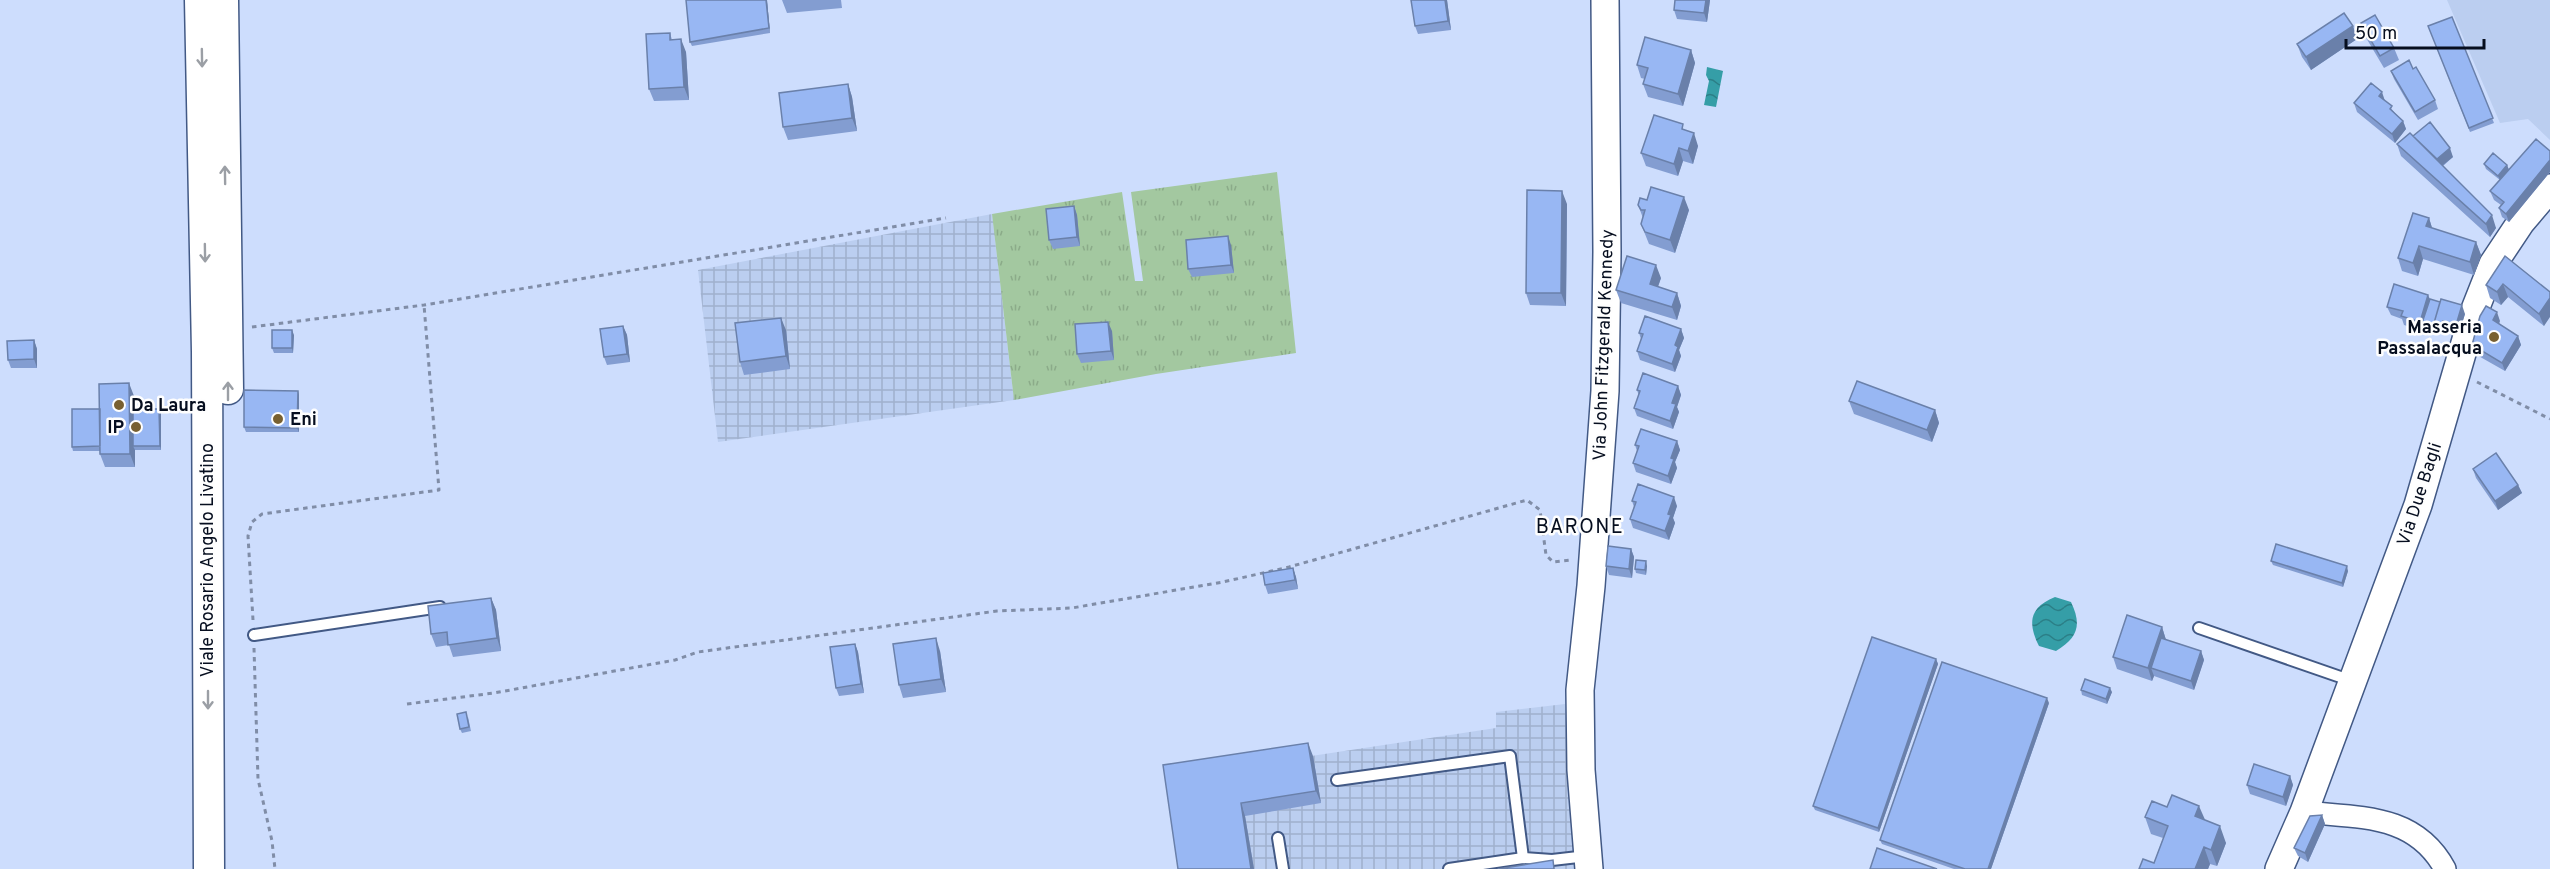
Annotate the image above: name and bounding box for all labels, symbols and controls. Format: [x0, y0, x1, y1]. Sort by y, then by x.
scale bar [2346, 12, 2484, 50]
text: 50 m [2355, 23, 2397, 46]
one-way arrow [196, 48, 207, 68]
one-way arrow [220, 165, 231, 185]
street label: Via John Fitzgerald Kennedy [1589, 229, 1620, 461]
one-way arrow [199, 243, 211, 263]
place label: Masseria Passalacqua [2377, 317, 2482, 361]
marker: Masseria Passalacqua [2487, 330, 2501, 344]
one-way arrow [222, 381, 234, 401]
place label: Da Laura [131, 395, 206, 418]
marker: Da Laura [112, 398, 126, 412]
place label: Eni [290, 409, 317, 432]
marker: Eni [271, 412, 285, 426]
place label: IP [107, 417, 124, 440]
marker: IP [129, 420, 143, 434]
street label: Via Due Bagli [2393, 440, 2448, 549]
street label: Viale Rosario Angelo Livatino [197, 443, 220, 677]
district label: BARONE [1536, 515, 1624, 541]
one-way arrow [202, 690, 214, 710]

